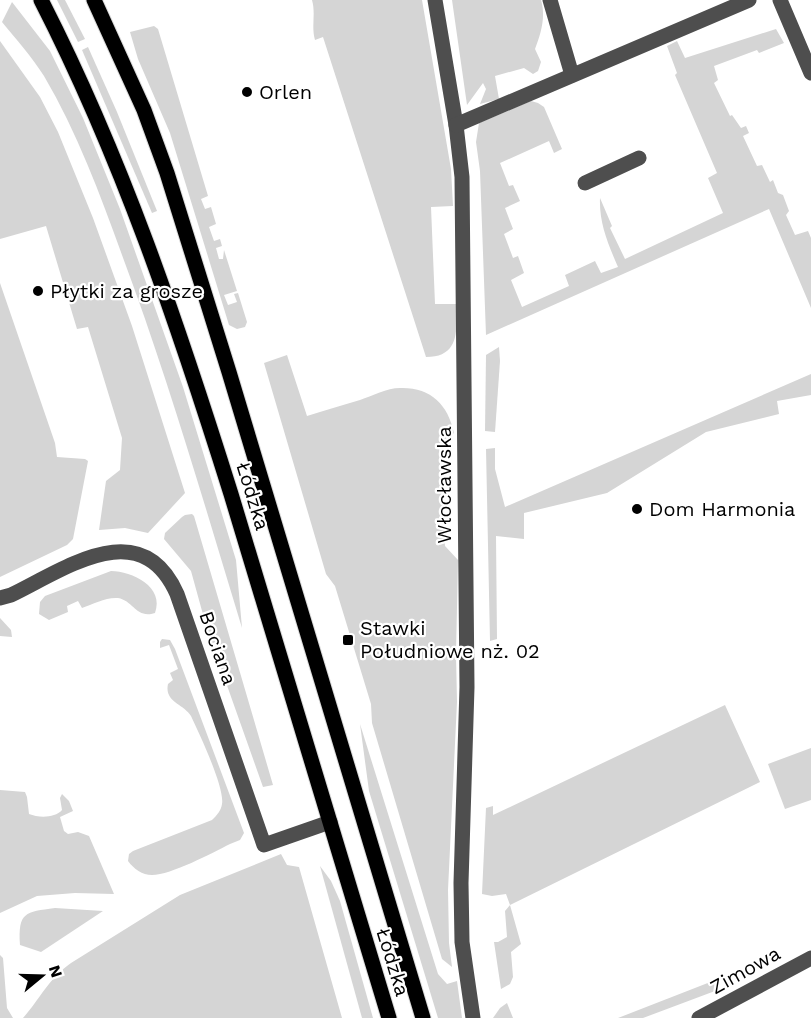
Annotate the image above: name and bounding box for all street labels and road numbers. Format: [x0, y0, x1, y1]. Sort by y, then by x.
street label: Włocławska [432, 426, 456, 544]
street label: Łódzka [231, 459, 275, 533]
street label: Bociana [194, 608, 242, 688]
street label: Łódzka [371, 925, 415, 999]
street label: Zimowa [706, 941, 784, 999]

